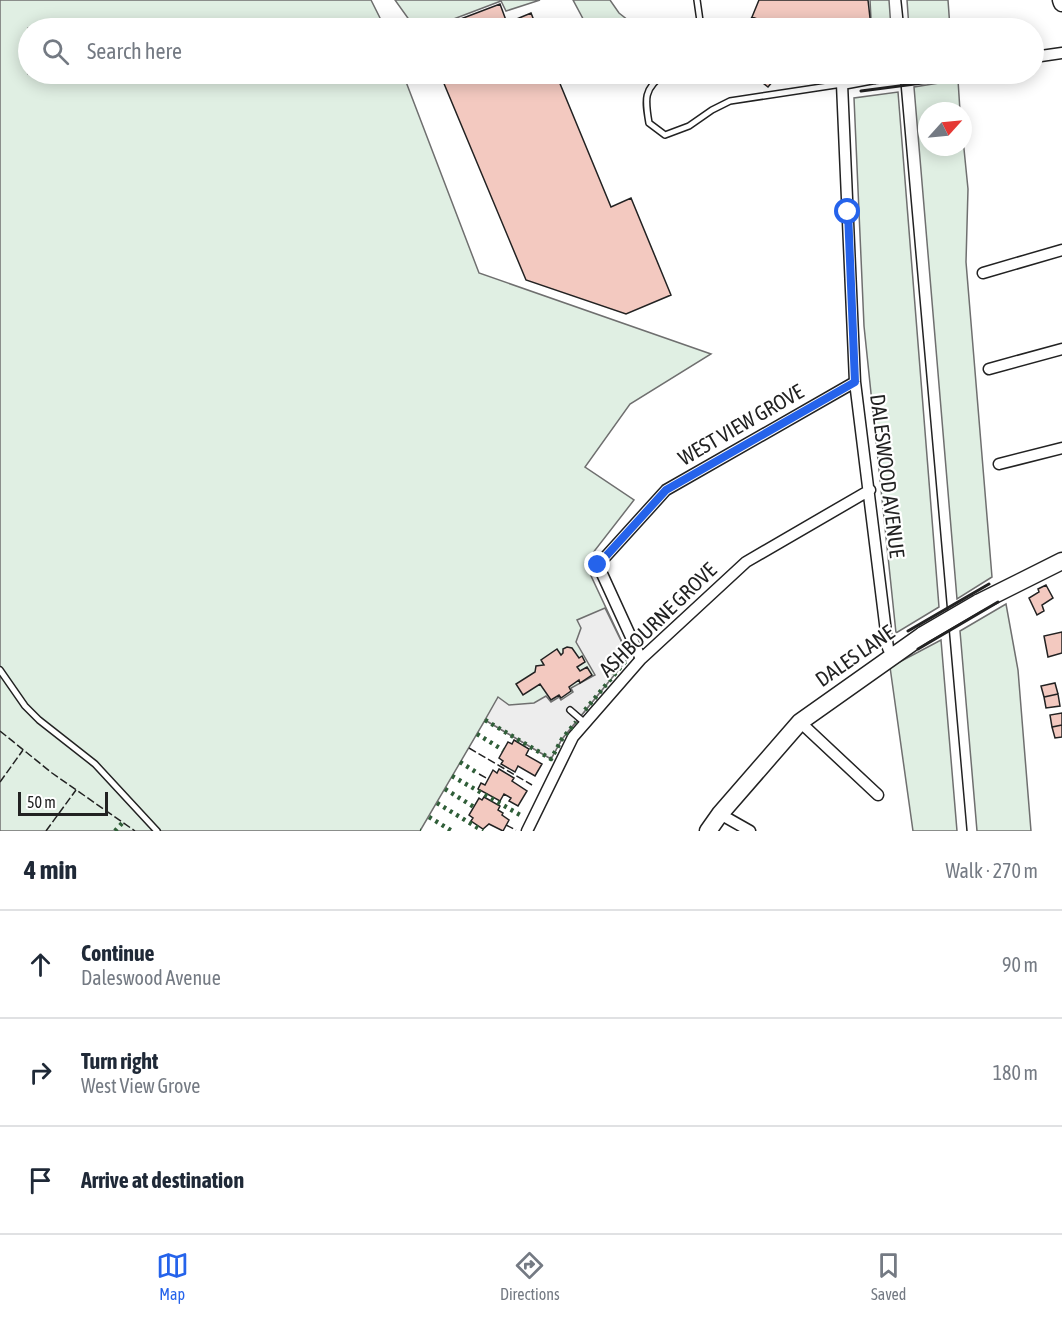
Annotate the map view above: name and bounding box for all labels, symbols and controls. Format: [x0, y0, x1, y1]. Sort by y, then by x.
search box [18, 18, 1044, 84]
icon: search [39, 35, 72, 68]
text: Search here [87, 38, 182, 64]
north arrow [918, 102, 972, 156]
route start [834, 198, 860, 224]
street label: WEST VIEW GROVE [674, 379, 807, 470]
street label: DALESWOOD AVENUE [866, 393, 910, 559]
route end [584, 551, 610, 577]
street label: ASHBOURNE GROVE [594, 557, 721, 681]
street label: DALES LANE [810, 619, 898, 691]
scale bar [18, 789, 108, 816]
text: 50 m [27, 793, 56, 811]
text: 4 min [24, 855, 77, 885]
text: Walk · 270 m [946, 859, 1038, 882]
text: Continue [81, 940, 155, 966]
icon: ahead [24, 948, 57, 981]
text: 90 m [1002, 953, 1038, 976]
text: Daleswood Avenue [81, 966, 221, 989]
text: Turn right [81, 1048, 158, 1074]
icon: right [24, 1056, 57, 1089]
text: 180 m [993, 1061, 1038, 1084]
text: West View Grove [81, 1074, 200, 1097]
icon: arrive [24, 1164, 57, 1197]
text: Arrive at destination [81, 1167, 244, 1193]
tab: Map [156, 1249, 189, 1303]
tab: Directions [500, 1249, 560, 1303]
tab: Saved [871, 1249, 906, 1303]

